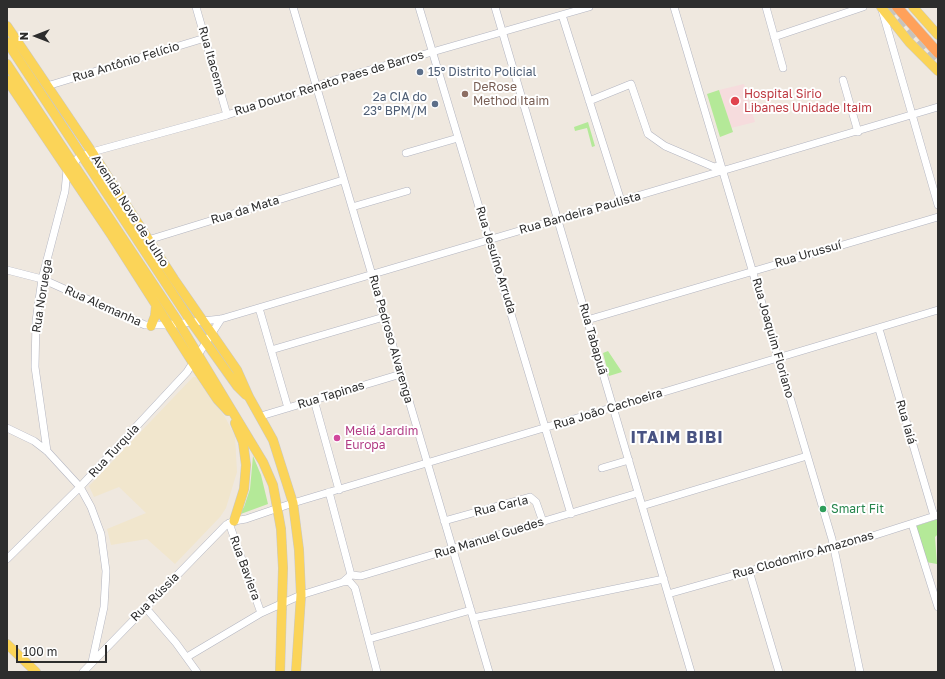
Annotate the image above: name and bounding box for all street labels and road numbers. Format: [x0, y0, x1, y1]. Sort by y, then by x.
street label: Rua Itacema [195, 25, 229, 97]
street label: Rua Antônio Felício [71, 39, 181, 85]
street label: Rua Doutor Renato Paes de Barros [233, 47, 425, 119]
street label: Avenida Nove de Julho [88, 152, 172, 270]
street label: Rua Bandeira Paulista [518, 189, 642, 237]
street label: Rua da Mata [209, 193, 281, 227]
street label: Rua Jesuíno Arruda [473, 204, 519, 316]
street label: Rua Urussuí [773, 238, 843, 270]
street label: Rua Noruega [29, 258, 55, 334]
street label: Rua Pedroso Alvarenga [366, 273, 416, 405]
street label: Rua Joaquim Floriano [749, 276, 797, 400]
street label: Rua Alemanha [62, 283, 144, 329]
street label: Rua Tabapuã [576, 302, 610, 376]
street label: Rua Tapinas [296, 378, 366, 412]
street label: Rua João Cachoeira [552, 386, 664, 432]
street label: Rua Iaiá [893, 398, 919, 446]
street label: Rua Turquia [86, 421, 142, 481]
street label: Rua Carla [472, 493, 530, 519]
street label: Rua Manuel Guedes [432, 514, 546, 562]
street label: Rua Clodomiro Amazonas [731, 528, 875, 582]
street label: Rua Baviera [227, 534, 263, 602]
street label: Rua Rússia [128, 570, 182, 624]

